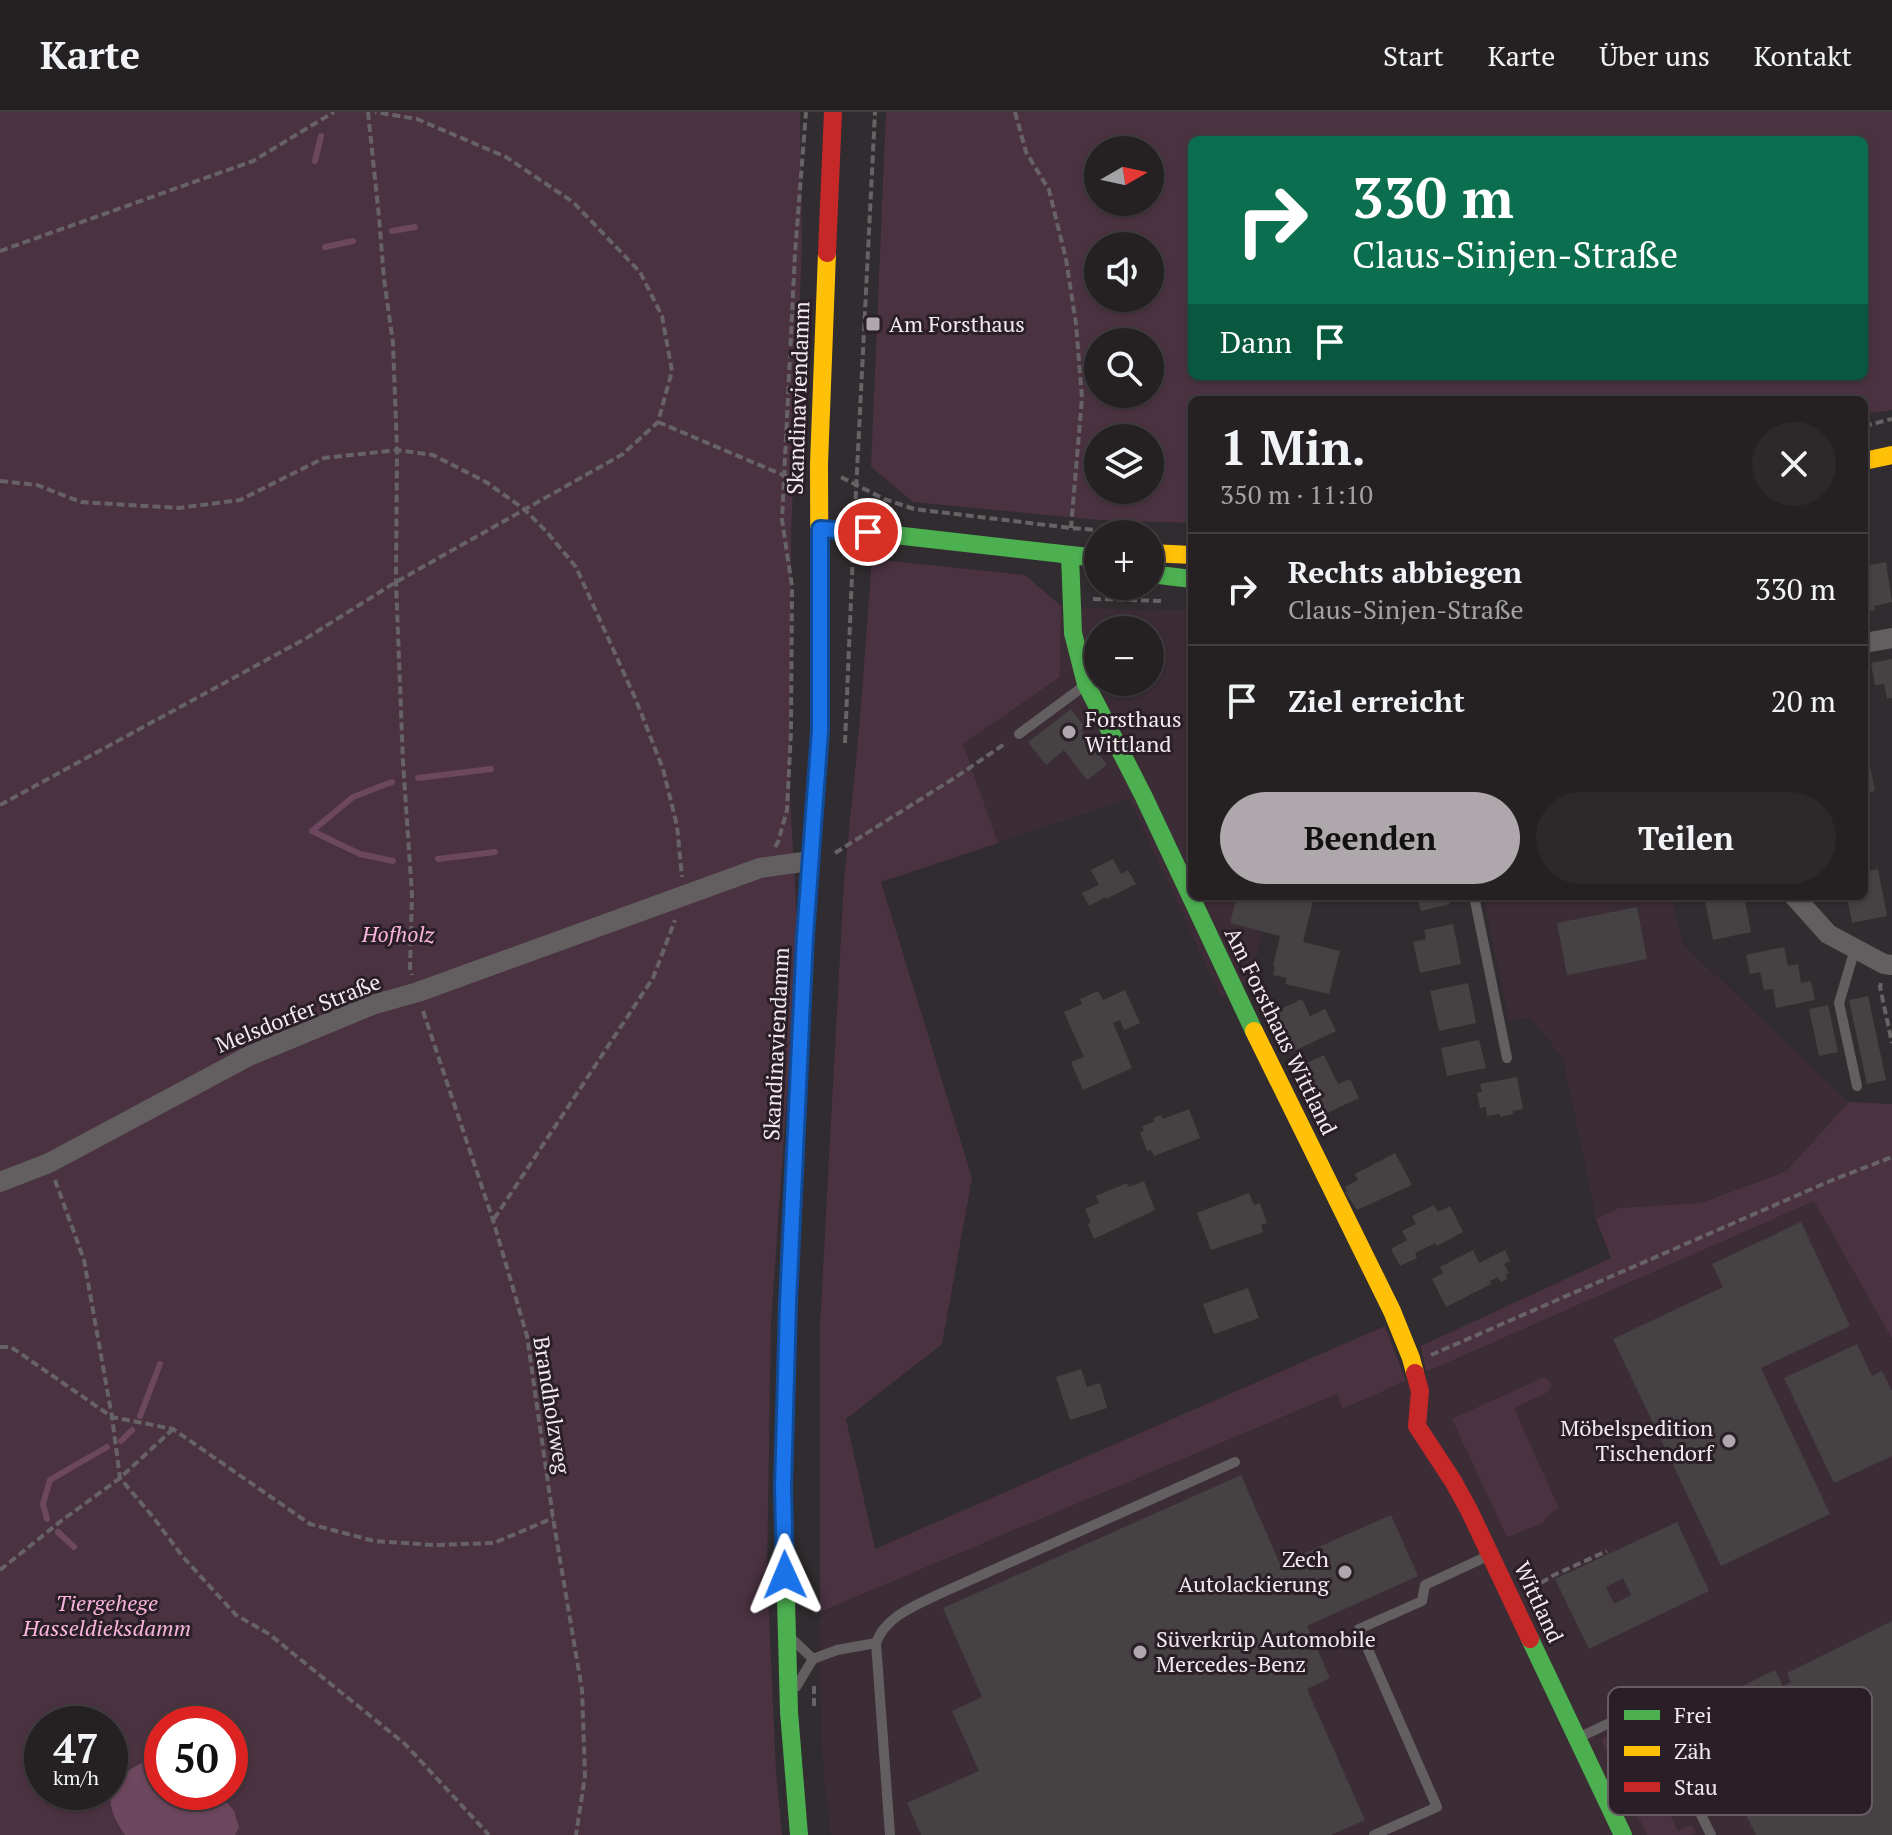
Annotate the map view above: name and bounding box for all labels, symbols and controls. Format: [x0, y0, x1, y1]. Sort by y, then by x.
text: Karte [40, 30, 140, 80]
text: Start [1383, 37, 1444, 74]
text: Karte [1488, 37, 1555, 74]
text: Über uns [1599, 37, 1710, 74]
text: Kontakt [1754, 37, 1852, 74]
north arrow [1084, 136, 1164, 216]
map controls [1084, 136, 1164, 696]
text: 330 m [1352, 160, 1514, 234]
icon: right [1220, 168, 1324, 272]
text: Claus-Sinjen-Straße [1352, 231, 1678, 278]
button: sound [1084, 232, 1164, 312]
street label: Skandinaviendamm [780, 301, 815, 495]
place label: Am Forsthaus [889, 309, 1025, 338]
marker: Am Forsthaus [864, 315, 882, 333]
icon: arrive [1308, 320, 1352, 364]
text: Dann [1220, 322, 1292, 362]
button: search [1084, 328, 1164, 408]
text: 1 Min. [1220, 415, 1366, 479]
button: close [1752, 422, 1836, 506]
button: layers [1084, 424, 1164, 504]
text: 350 m · 11:10 [1220, 477, 1373, 511]
pin [834, 498, 902, 566]
icon: arrive [846, 510, 890, 554]
button: + [1084, 520, 1164, 600]
text: Rechts abbiegen [1288, 552, 1522, 592]
icon: right [1220, 567, 1264, 611]
text: 330 m [1755, 569, 1836, 609]
text: Claus-Sinjen-Straße [1288, 592, 1524, 626]
button: − [1084, 616, 1164, 696]
icon: arrive [1220, 679, 1264, 723]
text: Ziel erreicht [1288, 681, 1465, 721]
text: 20 m [1771, 681, 1836, 721]
place label: Forsthaus Wittland [1085, 704, 1181, 758]
marker: Forsthaus Wittland [1060, 723, 1078, 741]
button: Beenden [1220, 792, 1520, 884]
button: Teilen [1536, 792, 1836, 884]
park label: Hofholz [361, 919, 436, 948]
street label: Am Forsthaus Wittland [1219, 922, 1344, 1139]
street label: Skandinaviendamm [756, 947, 795, 1141]
street label: Melsdorfer Straße [211, 966, 385, 1059]
street label: Brandholzweg [527, 1334, 578, 1476]
place label: Möbelspedition Tischendorf [1560, 1413, 1714, 1467]
marker: Möbelspedition Tischendorf [1720, 1432, 1738, 1450]
position arrow [743, 1533, 827, 1617]
place label: Zech Autolackierung [1178, 1544, 1329, 1598]
street label: Wittland [1508, 1556, 1571, 1647]
marker: Zech Autolackierung [1336, 1563, 1354, 1581]
park label: Tiergehege Hasseldieksdamm [22, 1588, 191, 1642]
place label: Süverkrüp Automobile Mercedes-Benz [1156, 1624, 1376, 1678]
marker: Süverkrüp Automobile Mercedes-Benz [1131, 1643, 1149, 1661]
legend [1608, 1687, 1872, 1815]
text: Frei [1674, 1700, 1712, 1729]
speed limit sign: 50 [144, 1706, 248, 1810]
text: 47 [53, 1721, 99, 1774]
text: Zäh [1674, 1736, 1712, 1765]
text: km/h [53, 1764, 99, 1791]
text: Stau [1674, 1772, 1718, 1801]

